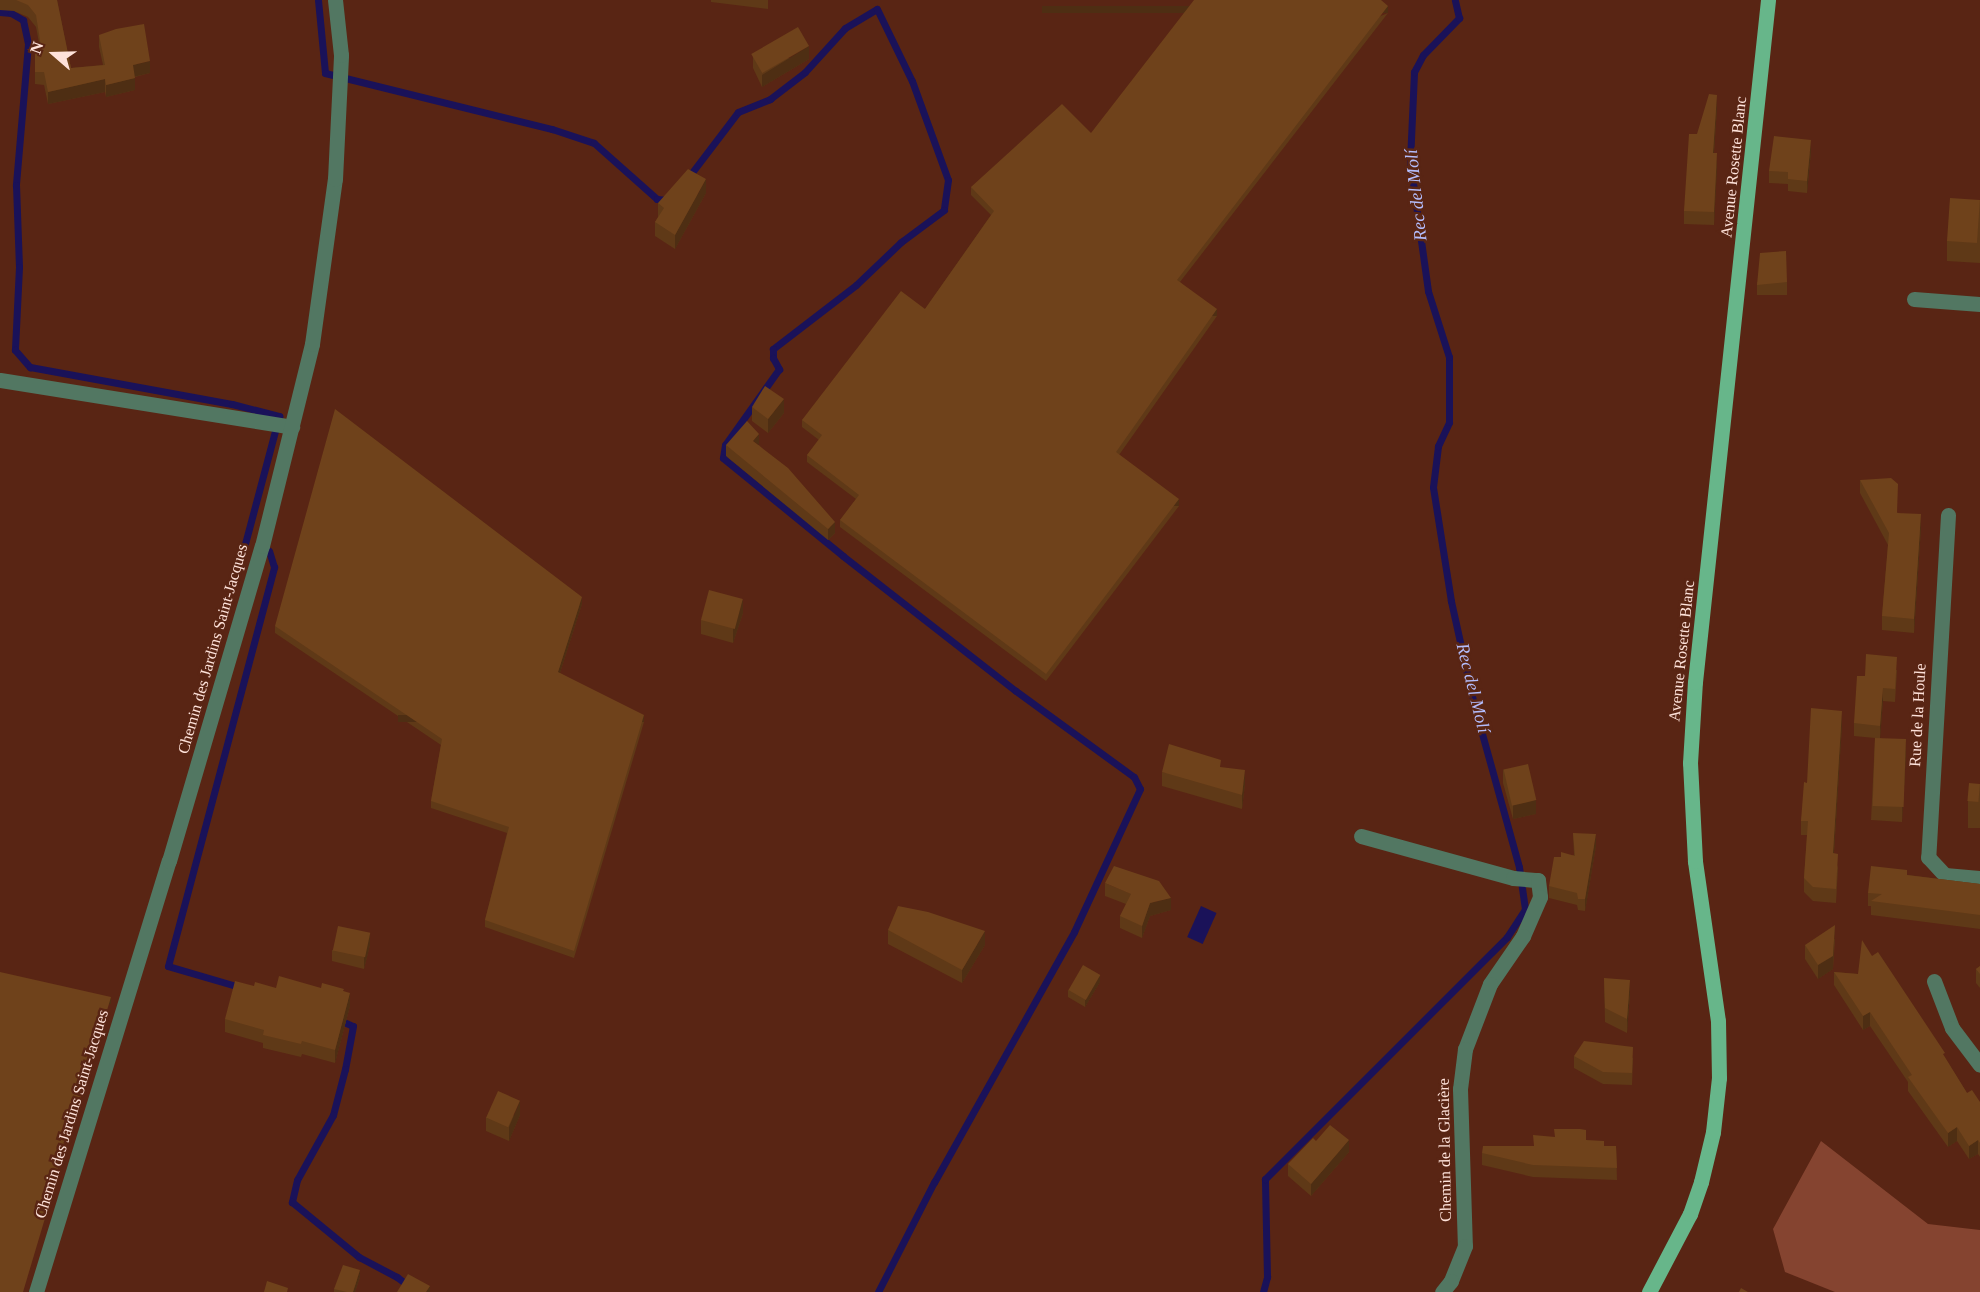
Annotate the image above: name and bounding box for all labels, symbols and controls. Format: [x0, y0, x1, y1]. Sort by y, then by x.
north arrow [24, 24, 84, 84]
text: N [27, 39, 47, 56]
street label: Avenue Rosette Blanc [1717, 95, 1751, 239]
water label: Rec del Molí [1400, 148, 1432, 242]
street label: Chemin des Jardins Saint-Jacques [174, 542, 252, 756]
street label: Avenue Rosette Blanc [1665, 579, 1699, 723]
water label: Rec del Molí [1451, 641, 1495, 735]
street label: Rue de la Houle [1906, 663, 1930, 767]
street label: Chemin des Jardins Saint-Jacques [31, 1007, 113, 1221]
street label: Chemin de la Glacière [1434, 1078, 1456, 1222]

